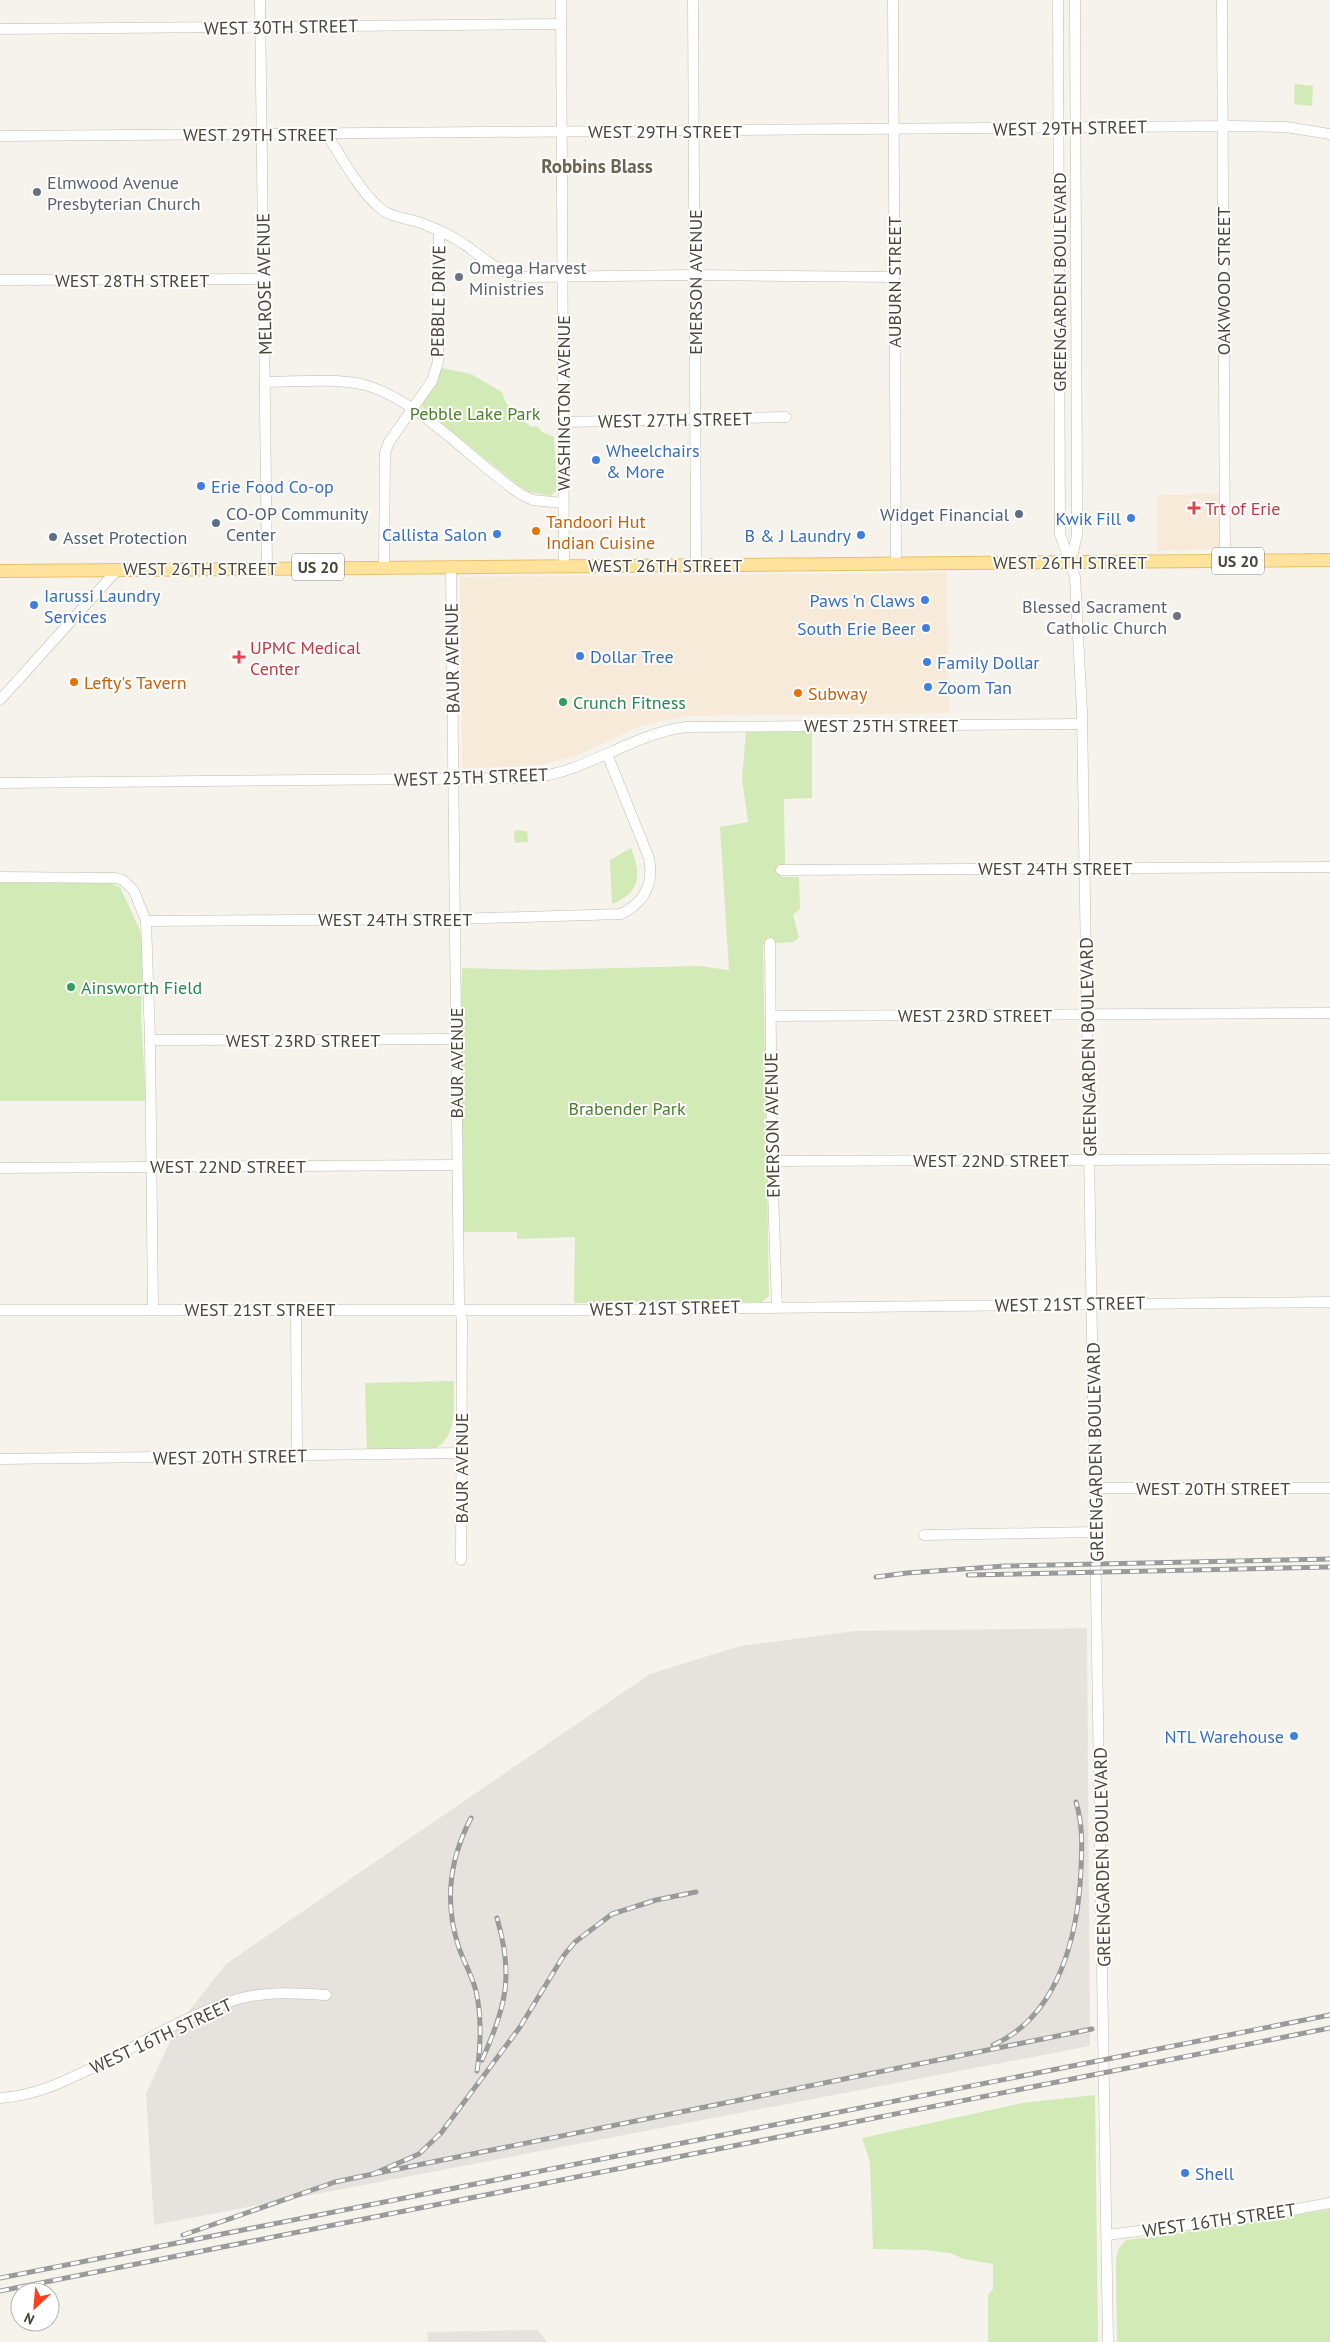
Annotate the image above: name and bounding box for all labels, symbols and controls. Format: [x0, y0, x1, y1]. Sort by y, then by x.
street label: WEST 30TH STREET [204, 14, 358, 40]
street label: WEST 29TH STREET [993, 115, 1147, 141]
street label: WEST 29TH STREET [588, 120, 742, 143]
street label: WEST 29TH STREET [183, 123, 337, 146]
district label: Robbins Blass [541, 154, 653, 178]
place label: Elmwood Avenue Presbyterian Church [47, 171, 201, 215]
street label: GREENGARDEN BOULEVARD [1048, 172, 1071, 392]
marker: Elmwood Avenue Presbyterian Church [31, 186, 43, 198]
street label: OAKWOOD STREET [1212, 207, 1235, 355]
street label: EMERSON AVENUE [684, 209, 707, 355]
street label: MELROSE AVENUE [251, 213, 277, 355]
street label: AUBURN STREET [883, 216, 906, 348]
street label: PEBBLE DRIVE [426, 245, 450, 357]
place label: Omega Harvest Ministries [469, 256, 587, 300]
street label: WEST 28TH STREET [55, 269, 209, 292]
marker: Omega Harvest Ministries [453, 271, 465, 283]
street label: WASHINGTON AVENUE [552, 315, 575, 491]
park label: Pebble Lake Park [410, 402, 541, 425]
street label: WEST 27TH STREET [598, 407, 752, 433]
place label: Wheelchairs & More [606, 439, 700, 483]
marker: Wheelchairs & More [590, 454, 602, 466]
place label: Erie Food Co-op [211, 475, 334, 498]
marker: Erie Food Co-op [195, 480, 207, 492]
place label: Trt of Erie [1205, 497, 1280, 520]
marker: Trt of Erie [1187, 501, 1201, 515]
place label: CO-OP Community Center [226, 502, 369, 546]
place label: Widget Financial [880, 503, 1010, 526]
place label: Kwik Fill [1055, 507, 1122, 530]
marker: Widget Financial [1013, 508, 1025, 520]
place label: Tandoori Hut Indian Cuisine [546, 510, 655, 554]
marker: Kwik Fill [1125, 512, 1137, 524]
marker: CO-OP Community Center [210, 517, 222, 529]
place label: Callista Salon [382, 523, 487, 546]
place label: B & J Laundry [745, 524, 852, 547]
marker: Tandoori Hut Indian Cuisine [530, 525, 542, 537]
place label: Asset Protection [63, 526, 187, 549]
marker: Callista Salon [491, 528, 503, 540]
marker: B & J Laundry [855, 529, 867, 541]
marker: Asset Protection [47, 531, 59, 543]
road number: US 20 [1212, 548, 1264, 574]
street label: WEST 26TH STREET [993, 551, 1147, 574]
road number: US 20 [292, 554, 344, 580]
street label: WEST 26TH STREET [588, 554, 742, 577]
street label: WEST 26TH STREET [123, 557, 277, 580]
place label: Iarussi Laundry Services [44, 584, 161, 628]
place label: Paws 'n Claws [810, 589, 915, 612]
marker: Paws 'n Claws [919, 594, 931, 606]
place label: Blessed Sacrament Catholic Church [1022, 595, 1167, 639]
marker: Iarussi Laundry Services [28, 599, 40, 611]
street label: BAUR AVENUE [440, 602, 464, 714]
marker: Blessed Sacrament Catholic Church [1171, 610, 1183, 622]
place label: South Erie Beer [797, 617, 916, 640]
marker: South Erie Beer [920, 622, 932, 634]
place label: UPMC Medical Center [250, 636, 361, 680]
place label: Dollar Tree [590, 645, 674, 668]
marker: UPMC Medical Center [232, 650, 246, 664]
marker: Dollar Tree [574, 650, 586, 662]
place label: Family Dollar [937, 651, 1039, 674]
marker: Family Dollar [921, 656, 933, 668]
place label: Lefty's Tavern [84, 671, 187, 694]
marker: Lefty's Tavern [68, 676, 80, 688]
place label: Zoom Tan [938, 676, 1012, 699]
marker: Zoom Tan [922, 681, 934, 693]
place label: Subway [808, 682, 868, 705]
marker: Subway [792, 687, 804, 699]
place label: Crunch Fitness [573, 691, 686, 714]
marker: Crunch Fitness [557, 696, 569, 708]
street label: WEST 25TH STREET [804, 714, 958, 737]
street label: WEST 25TH STREET [394, 763, 548, 791]
street label: WEST 24TH STREET [978, 857, 1132, 880]
street label: WEST 24TH STREET [318, 908, 472, 931]
street label: GREENGARDEN BOULEVARD [1075, 937, 1101, 1157]
place label: Ainsworth Field [81, 976, 202, 999]
marker: Ainsworth Field [65, 981, 77, 993]
street label: WEST 23RD STREET [898, 1004, 1052, 1027]
street label: BAUR AVENUE [445, 1008, 468, 1118]
street label: WEST 23RD STREET [226, 1029, 380, 1052]
street label: EMERSON AVENUE [759, 1052, 785, 1198]
park label: Brabender Park [568, 1097, 686, 1120]
street label: WEST 22ND STREET [913, 1149, 1069, 1172]
street label: WEST 22ND STREET [150, 1155, 306, 1178]
street label: WEST 21ST STREET [994, 1291, 1146, 1317]
street label: WEST 21ST STREET [589, 1295, 741, 1321]
street label: WEST 21ST STREET [185, 1298, 336, 1321]
street label: GREENGARDEN BOULEVARD [1082, 1342, 1108, 1562]
street label: BAUR AVENUE [450, 1413, 473, 1523]
street label: WEST 20TH STREET [153, 1444, 307, 1470]
street label: WEST 20TH STREET [1136, 1477, 1290, 1500]
place label: NTL Warehouse [1165, 1725, 1284, 1748]
marker: NTL Warehouse [1288, 1730, 1300, 1742]
street label: GREENGARDEN BOULEVARD [1089, 1747, 1115, 1967]
street label: WEST 16TH STREET [86, 1993, 236, 2079]
place label: Shell [1195, 2162, 1235, 2185]
marker: Shell [1179, 2167, 1191, 2179]
street label: WEST 16TH STREET [1141, 2198, 1297, 2242]
north arrow [10, 2282, 60, 2332]
text: N [21, 2309, 37, 2329]

